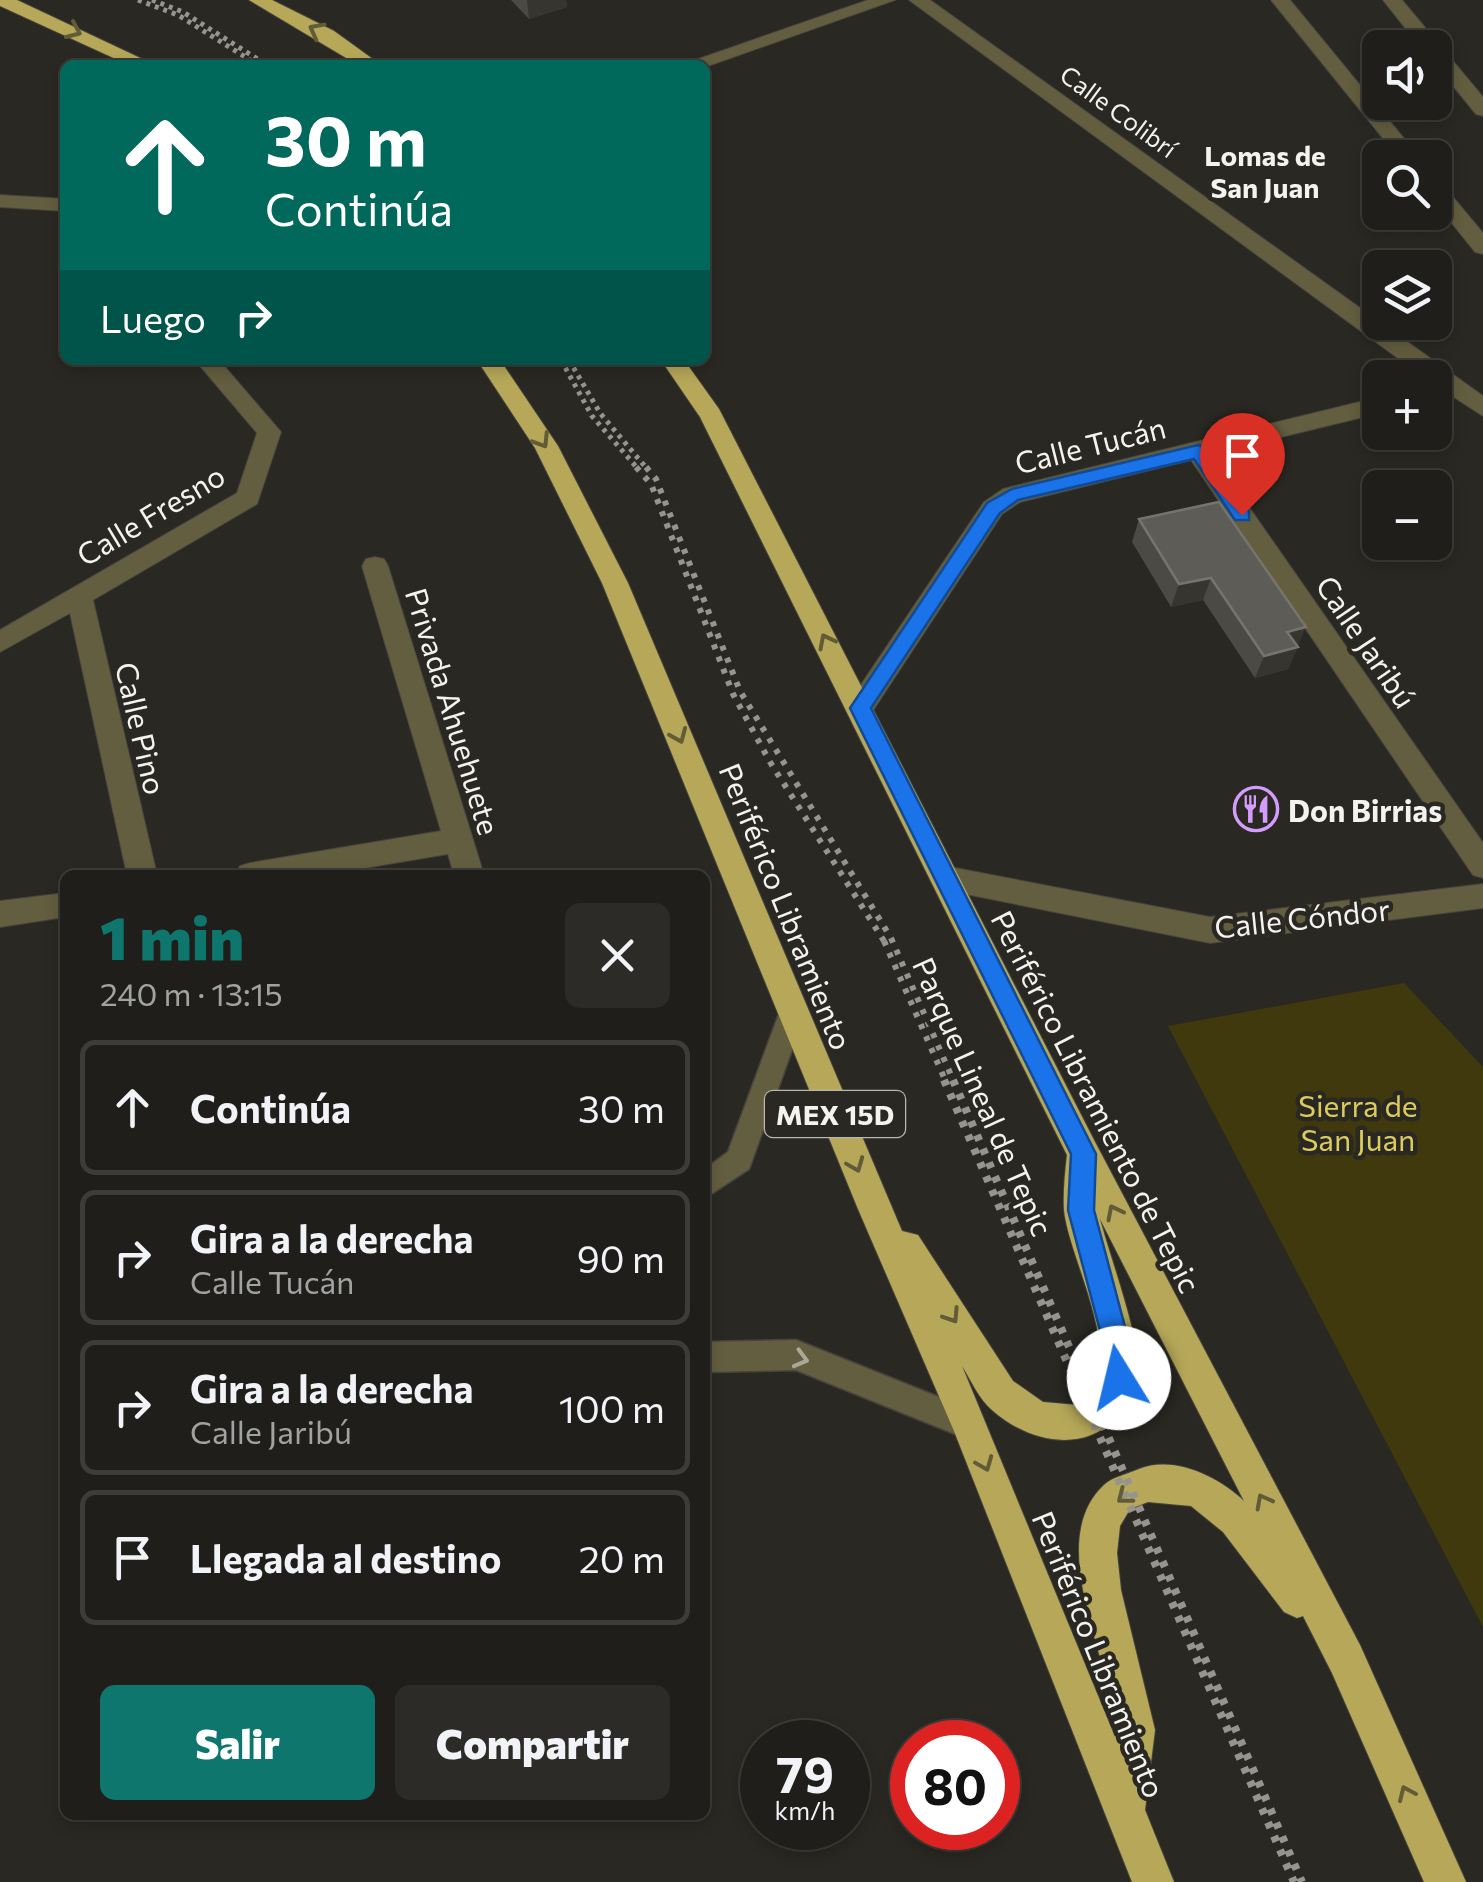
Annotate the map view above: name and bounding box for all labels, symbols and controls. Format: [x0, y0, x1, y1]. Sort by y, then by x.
one-way arrow [64, 19, 82, 39]
one-way arrow [309, 22, 327, 42]
map controls [1362, 30, 1452, 560]
button: sound [1362, 30, 1452, 120]
street label: Calle Colibrí [1055, 59, 1184, 164]
text: 30 m [265, 95, 427, 180]
icon: ahead [100, 100, 230, 230]
district label: Lomas de San Juan [1204, 138, 1326, 204]
button: search [1362, 140, 1452, 230]
text: Continúa [265, 180, 453, 235]
button: layers [1362, 250, 1452, 340]
icon: right [226, 290, 281, 345]
text: Luego [100, 294, 206, 341]
button: + [1362, 360, 1452, 450]
street label: Calle Tucán [1011, 407, 1169, 481]
pin [1200, 413, 1285, 516]
icon: arrive [1215, 428, 1270, 483]
one-way arrow [530, 430, 549, 448]
street label: Calle Fresno [69, 455, 231, 573]
button: − [1362, 470, 1452, 560]
street label: Calle Jaribú [1309, 568, 1425, 714]
street label: Privada Ahuehuete [399, 583, 509, 839]
one-way arrow [819, 633, 838, 651]
street label: Calle Pino [109, 658, 175, 798]
one-way arrow [667, 725, 687, 743]
street label: Periférico Libramiento [713, 757, 861, 1055]
restaurant icon: Don Birrias [1233, 786, 1279, 832]
place label: Don Birrias [1288, 791, 1442, 828]
street label: Calle Cóndor [1213, 889, 1391, 945]
text: 1 min [100, 899, 244, 972]
button: close [565, 903, 670, 1008]
street label: Periférico Libramiento de Tepic [984, 904, 1210, 1298]
street label: Parque Lineal de Tepic [906, 951, 1062, 1241]
text: 240 m · 13:15 [100, 973, 283, 1013]
icon: ahead [105, 1080, 160, 1135]
text: Continúa [190, 1084, 351, 1131]
text: 30 m [578, 1084, 665, 1131]
park label: Sierra de San Juan [1298, 1086, 1418, 1157]
road number: MEX 15D [765, 1091, 905, 1137]
one-way arrow [845, 1155, 865, 1173]
one-way arrow [1107, 1205, 1126, 1223]
text: Gira a la derecha [190, 1214, 474, 1261]
icon: right [105, 1230, 160, 1285]
text: 90 m [577, 1234, 665, 1281]
text: Calle Tucán [190, 1261, 354, 1301]
one-way arrow [940, 1305, 959, 1323]
position arrow [1067, 1326, 1171, 1430]
one-way arrow [792, 1348, 810, 1369]
text: Gira a la derecha [190, 1364, 474, 1411]
icon: right [105, 1380, 160, 1435]
text: 100 m [559, 1384, 665, 1431]
text: Calle Jaribú [190, 1411, 352, 1451]
one-way arrow [974, 1454, 994, 1471]
one-way arrow [1117, 1486, 1135, 1503]
one-way arrow [1255, 1493, 1275, 1511]
street label: Periférico Libramiento [1026, 1505, 1174, 1803]
icon: arrive [105, 1530, 160, 1585]
text: Llegada al destino [190, 1534, 501, 1581]
text: 20 m [579, 1534, 665, 1581]
button: Salir [100, 1685, 375, 1800]
button: Compartir [395, 1685, 670, 1800]
speed limit sign: 80 [890, 1720, 1020, 1850]
text: 79 [776, 1742, 834, 1803]
one-way arrow [1398, 1785, 1418, 1803]
text: km/h [775, 1795, 835, 1825]

